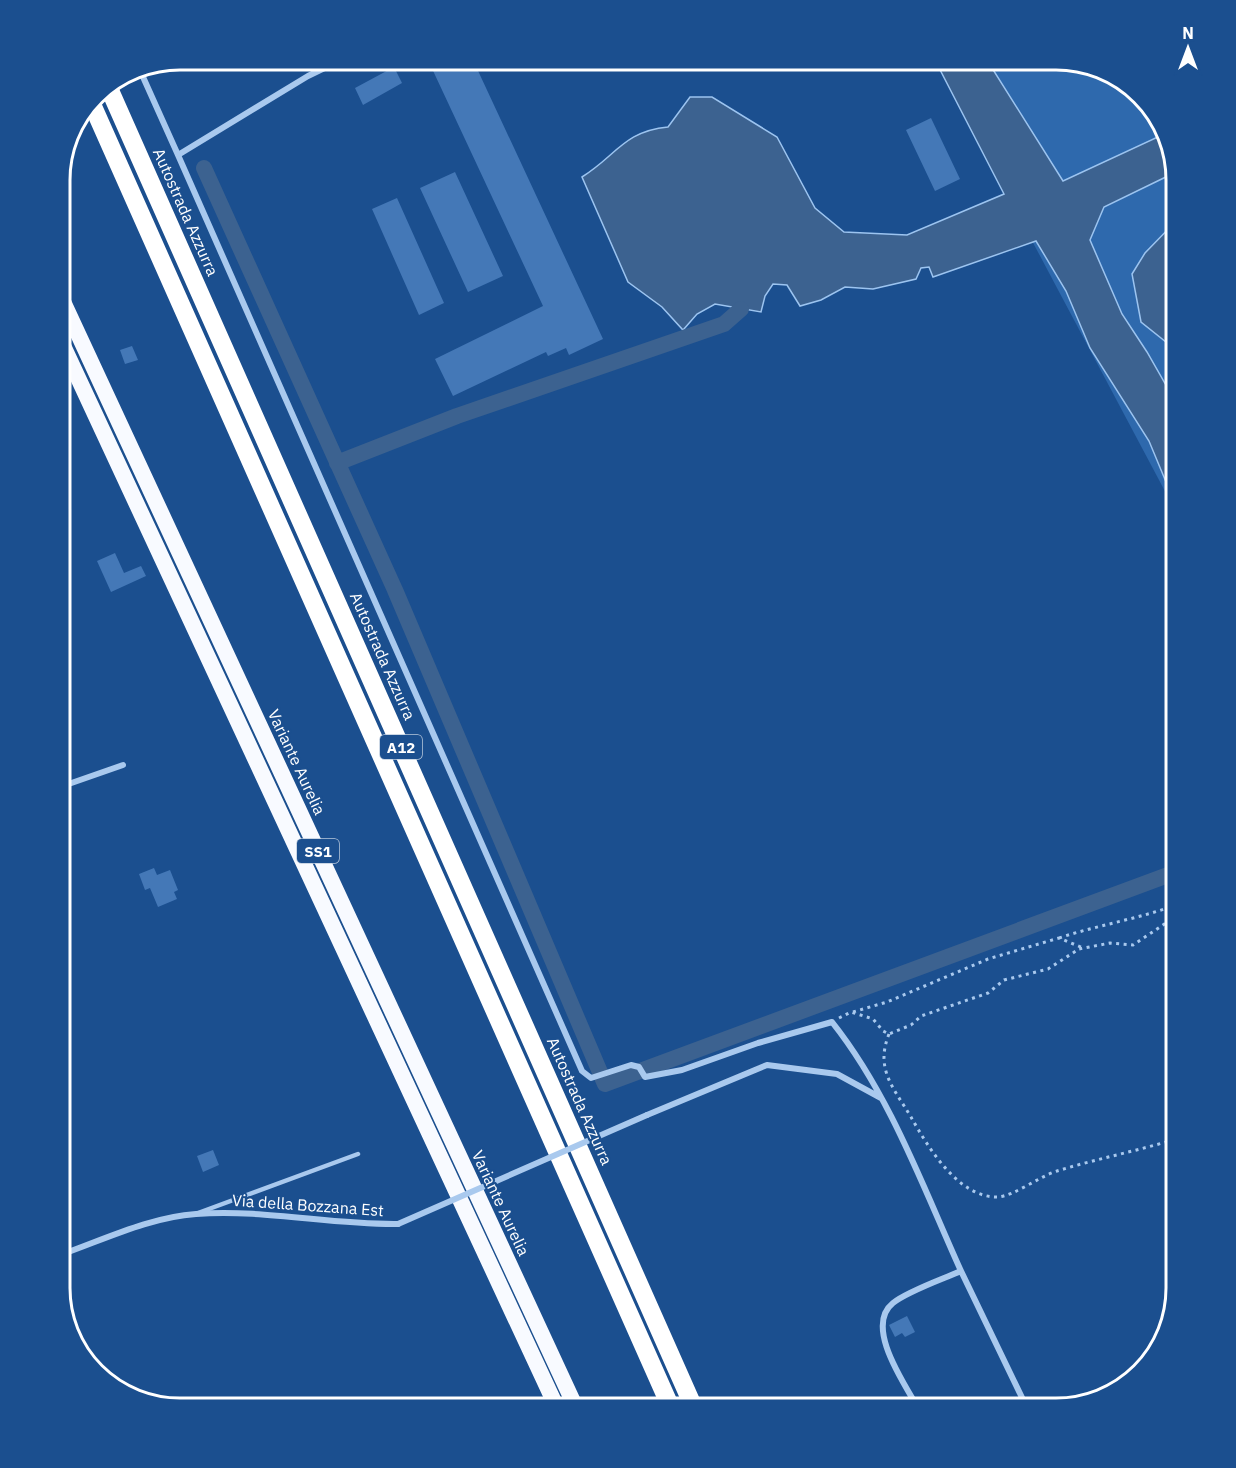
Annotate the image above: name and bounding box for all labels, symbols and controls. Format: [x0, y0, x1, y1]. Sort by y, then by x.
north arrow [1158, 18, 1218, 78]
text: N [1182, 23, 1194, 43]
street label: Autostrada Azzurra [149, 145, 223, 279]
street label: Autostrada Azzurra [346, 589, 420, 723]
street label: Variante Aurelia [264, 706, 330, 818]
road number: A12 [380, 735, 422, 759]
road number: SS1 [297, 839, 339, 863]
street label: Autostrada Azzurra [543, 1034, 617, 1168]
street label: Variante Aurelia [468, 1147, 534, 1259]
street label: Via della Bozzana Est [232, 1190, 384, 1220]

